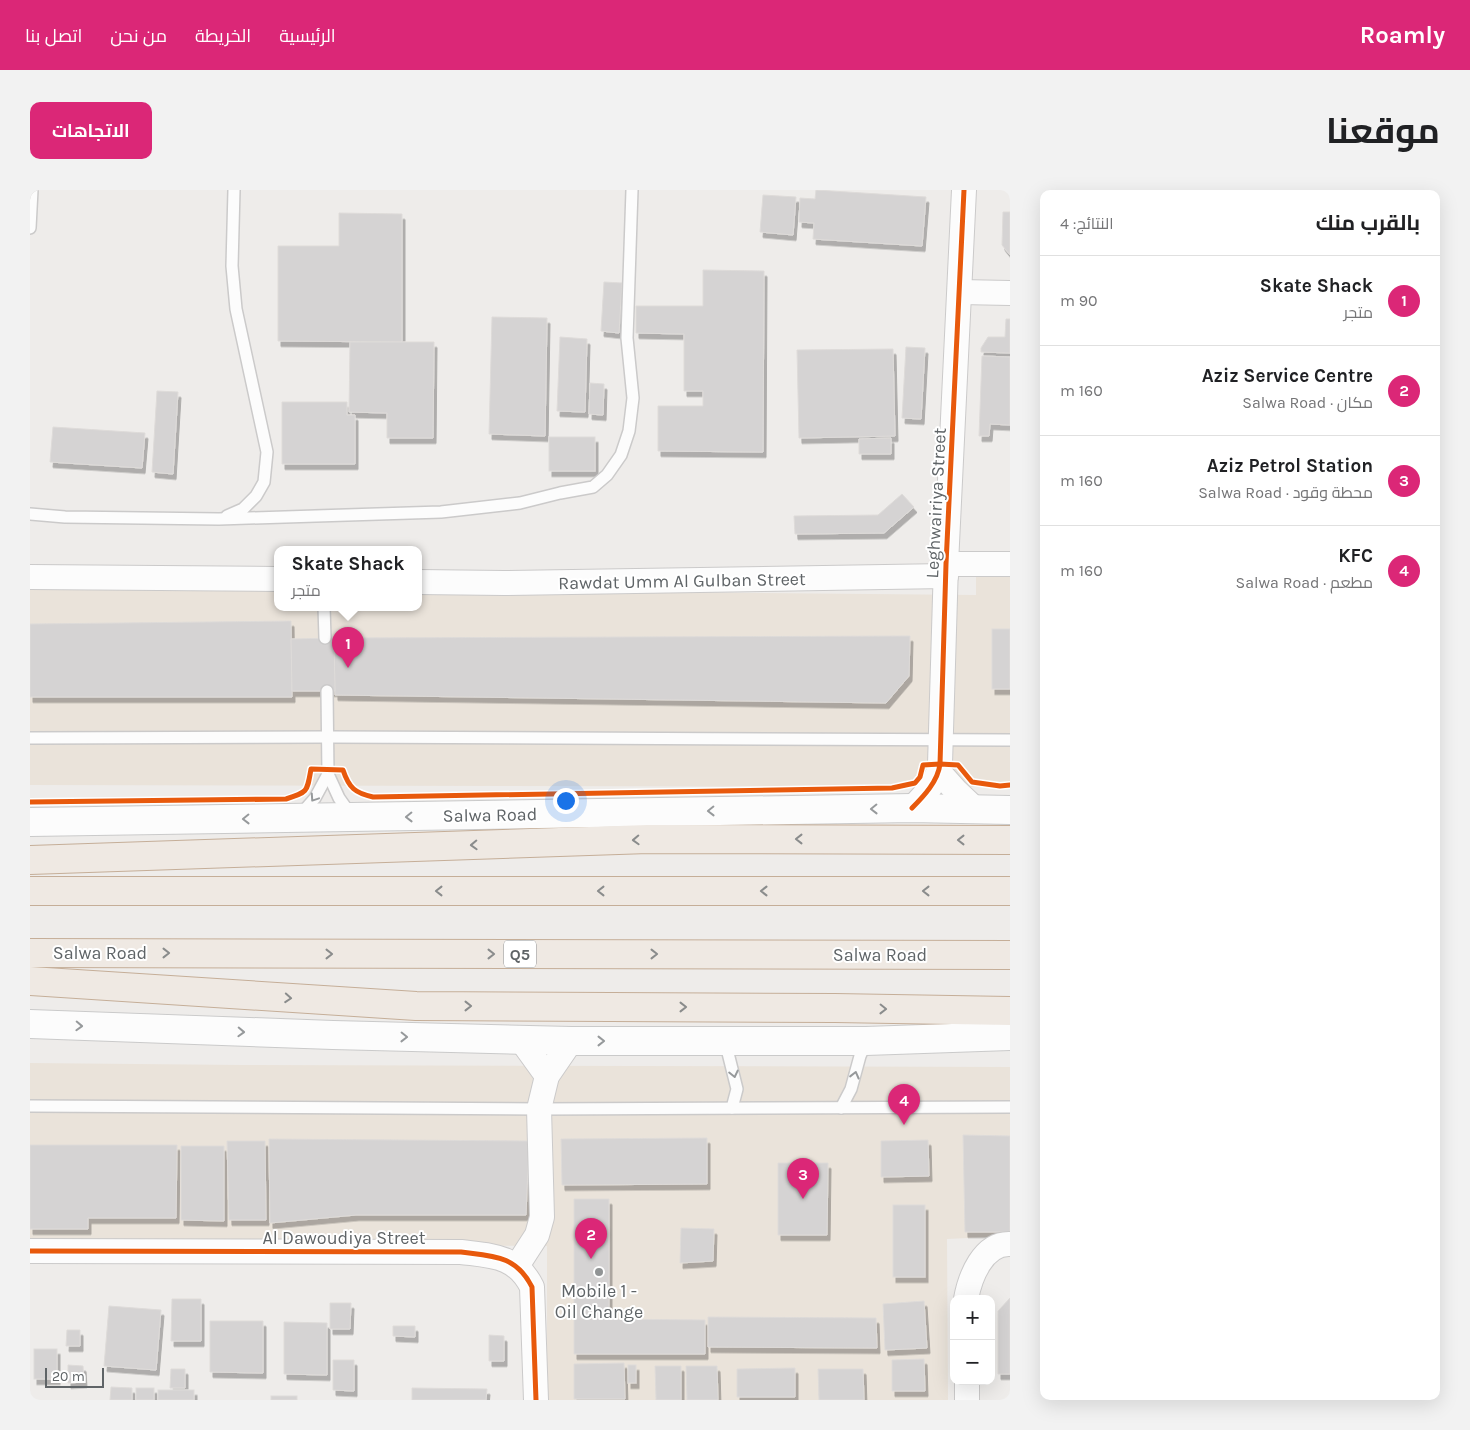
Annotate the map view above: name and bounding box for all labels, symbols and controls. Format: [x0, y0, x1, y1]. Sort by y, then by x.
text: Roamly [1360, 21, 1445, 49]
text: اتصل بنا [25, 25, 82, 47]
text: من نحن [110, 25, 167, 47]
text: الخريطة [195, 25, 251, 47]
text: الرئيسية [279, 25, 336, 47]
button: الاتجاهات [30, 102, 152, 159]
text: موقعنا [1326, 111, 1440, 152]
text: بالقرب منك [1316, 211, 1420, 235]
text: النتائج: 4 [1060, 214, 1114, 233]
text: Skate Shack [1260, 275, 1373, 297]
text: 90 m [1060, 291, 1098, 310]
text: 1 [1401, 291, 1407, 310]
text: متجر [1344, 303, 1373, 322]
text: Aziz Service Centre [1202, 365, 1373, 387]
text: 160 m [1060, 381, 1103, 400]
text: 2 [1399, 381, 1409, 400]
text: مكان · Salwa Road [1242, 393, 1373, 412]
street label: Leghwairiya Street [921, 427, 951, 579]
text: Aziz Petrol Station [1207, 455, 1373, 477]
text: 160 m [1060, 471, 1103, 490]
text: 3 [1399, 471, 1409, 490]
text: محطة وقود · Salwa Road [1198, 483, 1373, 502]
text: KFC [1338, 545, 1373, 567]
popup [274, 546, 422, 611]
text: Skate Shack [291, 553, 405, 575]
text: 160 m [1060, 561, 1103, 580]
text: 4 [1399, 561, 1409, 580]
street label: Rawdat Umm Al Gulban Street [558, 568, 806, 594]
text: مطعم · Salwa Road [1236, 573, 1373, 592]
text: متجر [291, 581, 321, 600]
pin: 1 [332, 627, 364, 668]
your location [553, 788, 579, 814]
one-way arrow [311, 792, 320, 801]
street label: Salwa Road [443, 803, 537, 827]
one-way arrow [870, 803, 878, 814]
one-way arrow [707, 806, 715, 817]
one-way arrow [405, 812, 412, 822]
one-way arrow [242, 814, 250, 824]
one-way arrow [632, 834, 640, 845]
one-way arrow [795, 834, 802, 844]
one-way arrow [957, 835, 965, 845]
one-way arrow [470, 840, 478, 850]
one-way arrow [435, 886, 442, 896]
one-way arrow [597, 886, 605, 896]
one-way arrow [760, 886, 768, 896]
one-way arrow [922, 886, 930, 896]
road number: Q5 [504, 941, 536, 968]
street label: Salwa Road [53, 942, 147, 964]
street label: Salwa Road [833, 944, 927, 966]
one-way arrow [162, 948, 170, 958]
one-way arrow [325, 949, 333, 959]
one-way arrow [488, 949, 495, 959]
one-way arrow [650, 949, 658, 959]
one-way arrow [284, 992, 292, 1003]
one-way arrow [464, 1001, 472, 1011]
one-way arrow [680, 1002, 687, 1012]
one-way arrow [880, 1004, 888, 1014]
one-way arrow [75, 1020, 83, 1031]
one-way arrow [238, 1027, 245, 1037]
one-way arrow [400, 1032, 408, 1042]
one-way arrow [598, 1036, 605, 1046]
one-way arrow [728, 1070, 739, 1078]
one-way arrow [849, 1071, 859, 1079]
pin: 4 [888, 1084, 920, 1125]
pin: 3 [787, 1158, 819, 1199]
pin: 2 [575, 1218, 607, 1259]
street label: Al Dawoudiya Street [262, 1227, 426, 1249]
marker: Mobile 1 - Oil Change [593, 1266, 605, 1278]
place label: Mobile 1 - Oil Change [555, 1280, 643, 1323]
map controls [950, 1295, 995, 1385]
button: + [950, 1295, 995, 1340]
button: − [950, 1340, 995, 1385]
scale bar [45, 1365, 104, 1388]
text: 20 m [52, 1368, 85, 1385]

